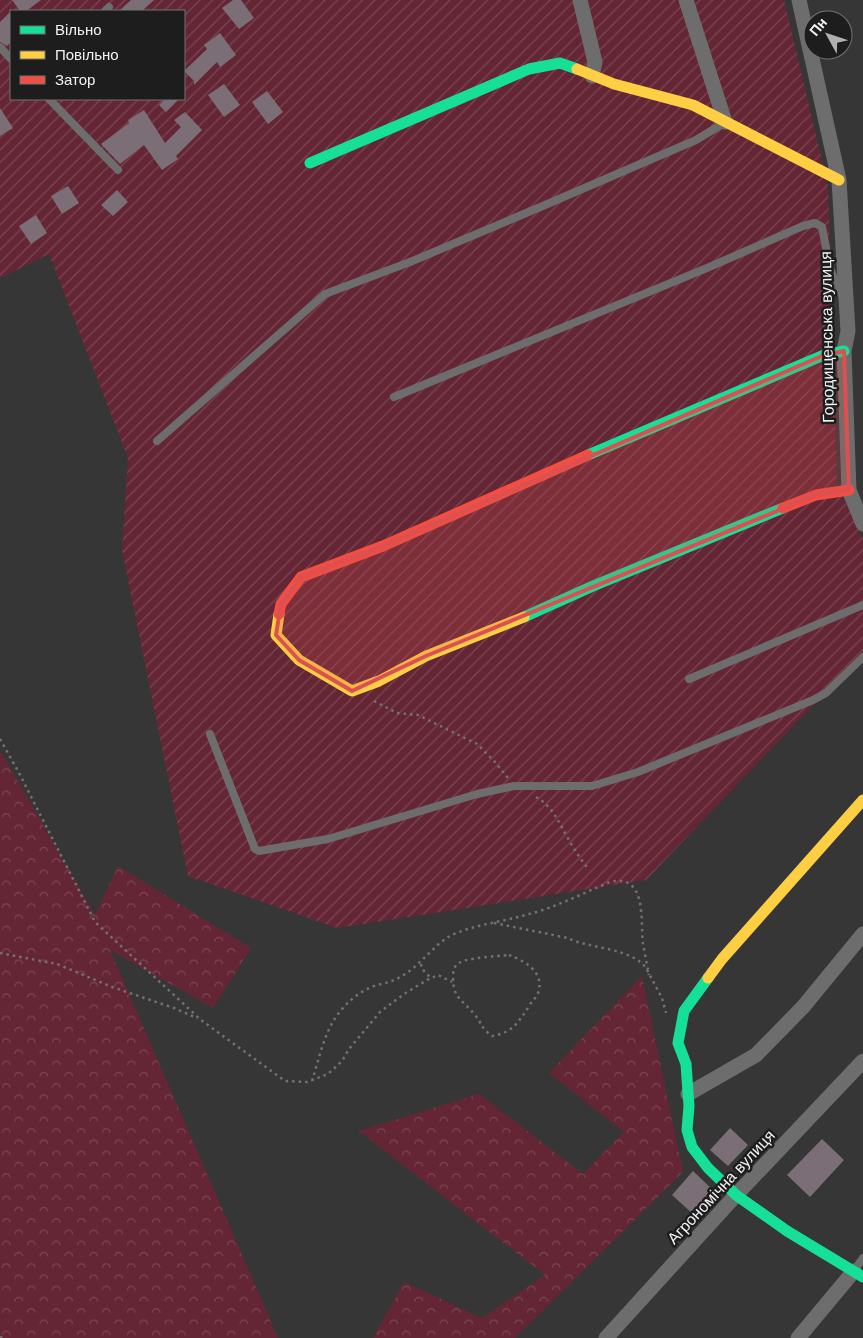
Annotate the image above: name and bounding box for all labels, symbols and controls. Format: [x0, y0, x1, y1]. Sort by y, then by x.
legend [10, 10, 185, 100]
north arrow [803, 10, 853, 60]
text: Пн [806, 14, 830, 39]
text: Вільно [55, 21, 102, 38]
text: Повільно [55, 46, 119, 63]
text: Затор [55, 71, 95, 88]
street label: Городищенська вулиця [817, 251, 837, 423]
street label: Агрономічна вулиця [664, 1127, 778, 1247]

